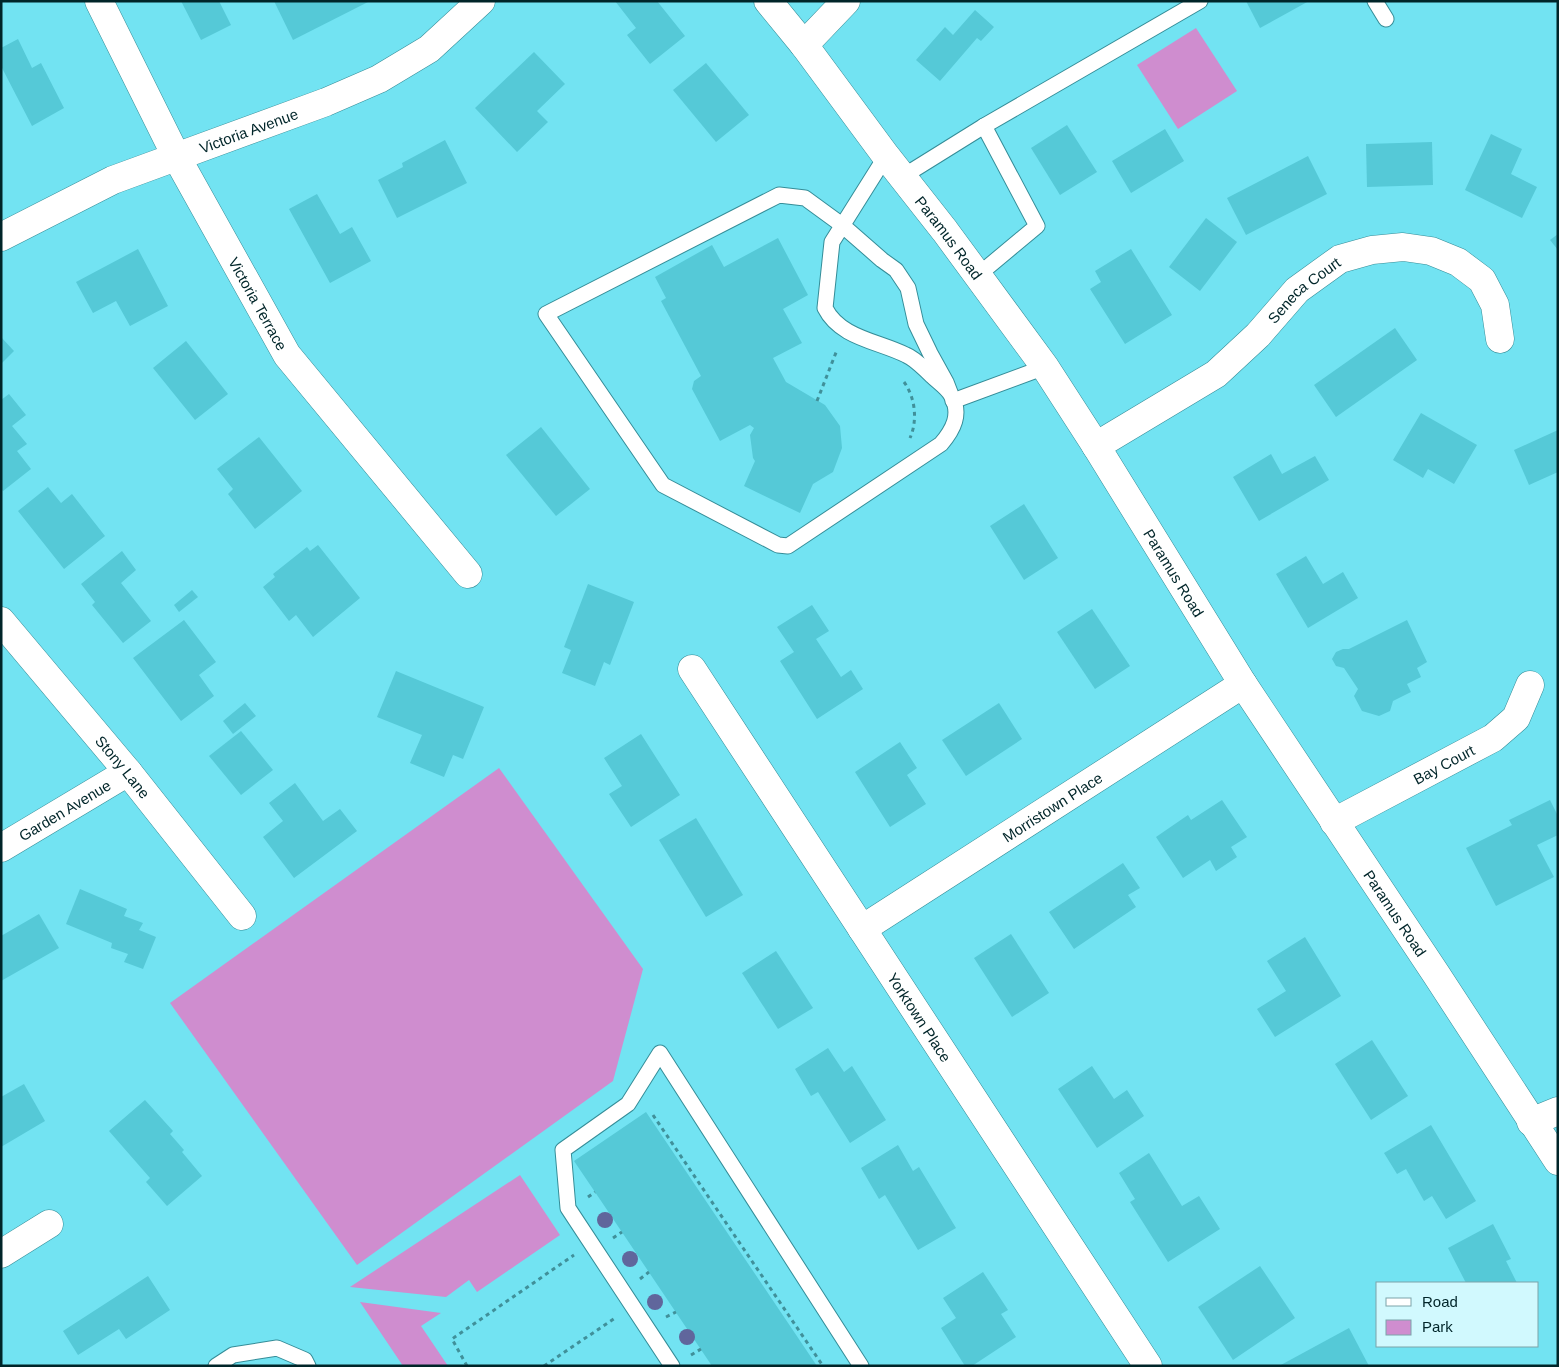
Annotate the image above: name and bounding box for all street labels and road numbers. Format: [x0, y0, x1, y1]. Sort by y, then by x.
street label: Victoria Avenue [197, 105, 300, 156]
street label: Paramus Road [912, 192, 986, 283]
street label: Seneca Court [1264, 253, 1344, 326]
street label: Victoria Terrace [226, 254, 291, 353]
street label: Paramus Road [1141, 526, 1208, 620]
street label: Stony Lane [92, 732, 154, 801]
street label: Bay Court [1410, 741, 1478, 787]
street label: Morristown Place [999, 768, 1105, 845]
street label: Garden Avenue [16, 776, 113, 844]
street label: Paramus Road [1361, 867, 1430, 959]
street label: Yorktown Place [884, 969, 955, 1065]

